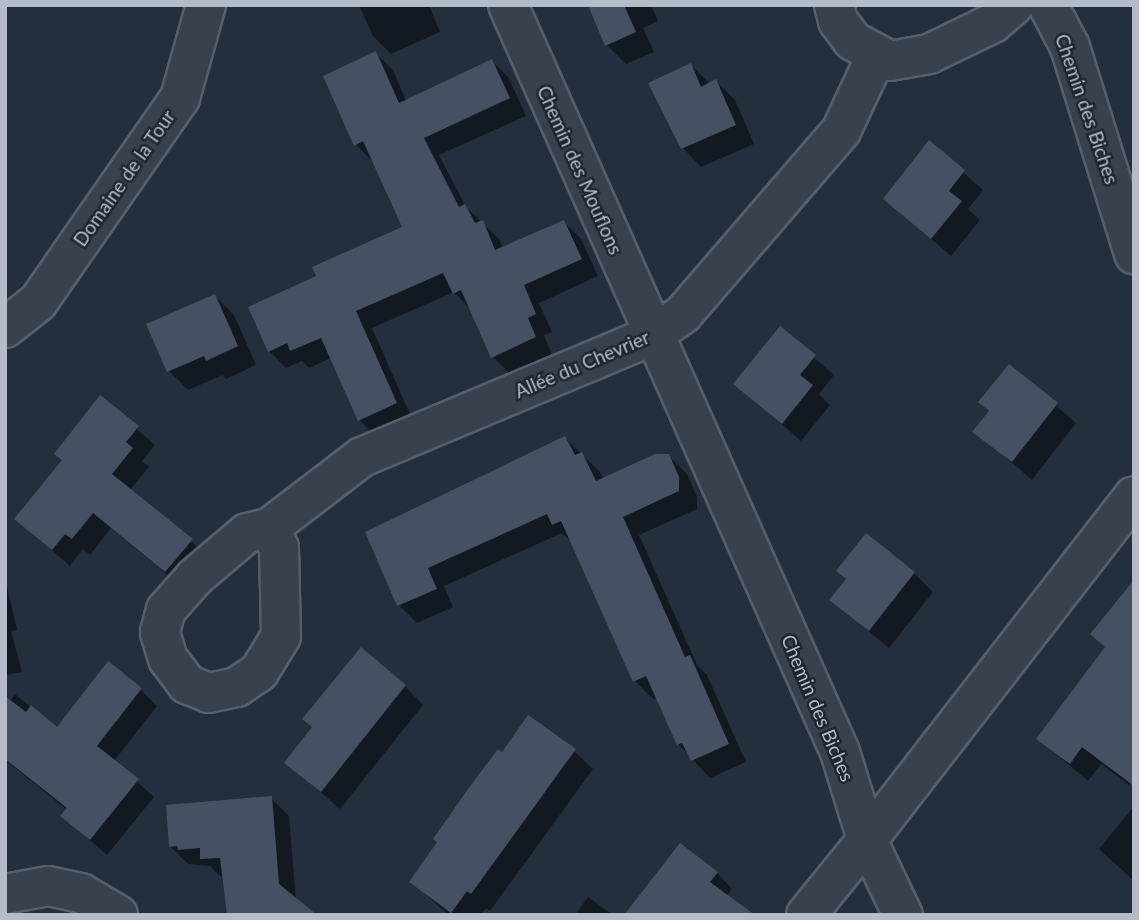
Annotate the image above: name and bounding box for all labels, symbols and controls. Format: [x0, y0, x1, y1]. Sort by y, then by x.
street label: Chemin des Biches [1051, 31, 1123, 187]
street label: Chemin des Mouflons [533, 82, 627, 258]
street label: Domaine de la Tour [68, 105, 180, 251]
street label: Allée du Chevrier [511, 325, 653, 403]
street label: Chemin des Biches [777, 631, 859, 785]

